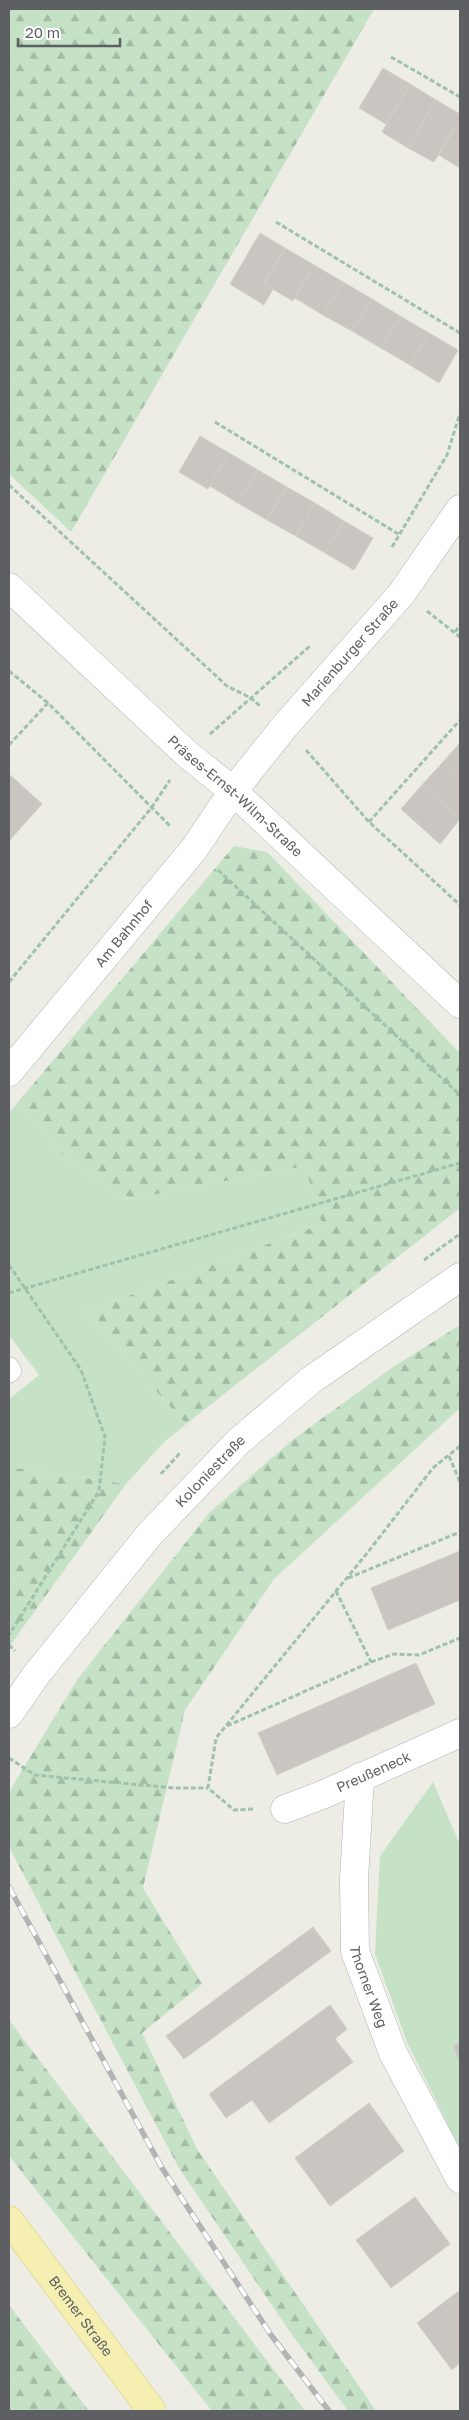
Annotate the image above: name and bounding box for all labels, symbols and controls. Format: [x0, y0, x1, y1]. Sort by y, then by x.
scale bar [18, 15, 120, 47]
text: 20 m [25, 23, 60, 41]
street label: Marienburger Straße [298, 595, 401, 709]
street label: Präses-Ernst-Wilm-Straße [164, 731, 306, 860]
street label: Am Bahnhof [91, 896, 156, 970]
street label: Koloniestraße [171, 1431, 248, 1510]
street label: Preußeneck [333, 1747, 413, 1795]
street label: Thorner Weg [347, 1945, 392, 2030]
street label: Bremer Straße [46, 2272, 117, 2359]

